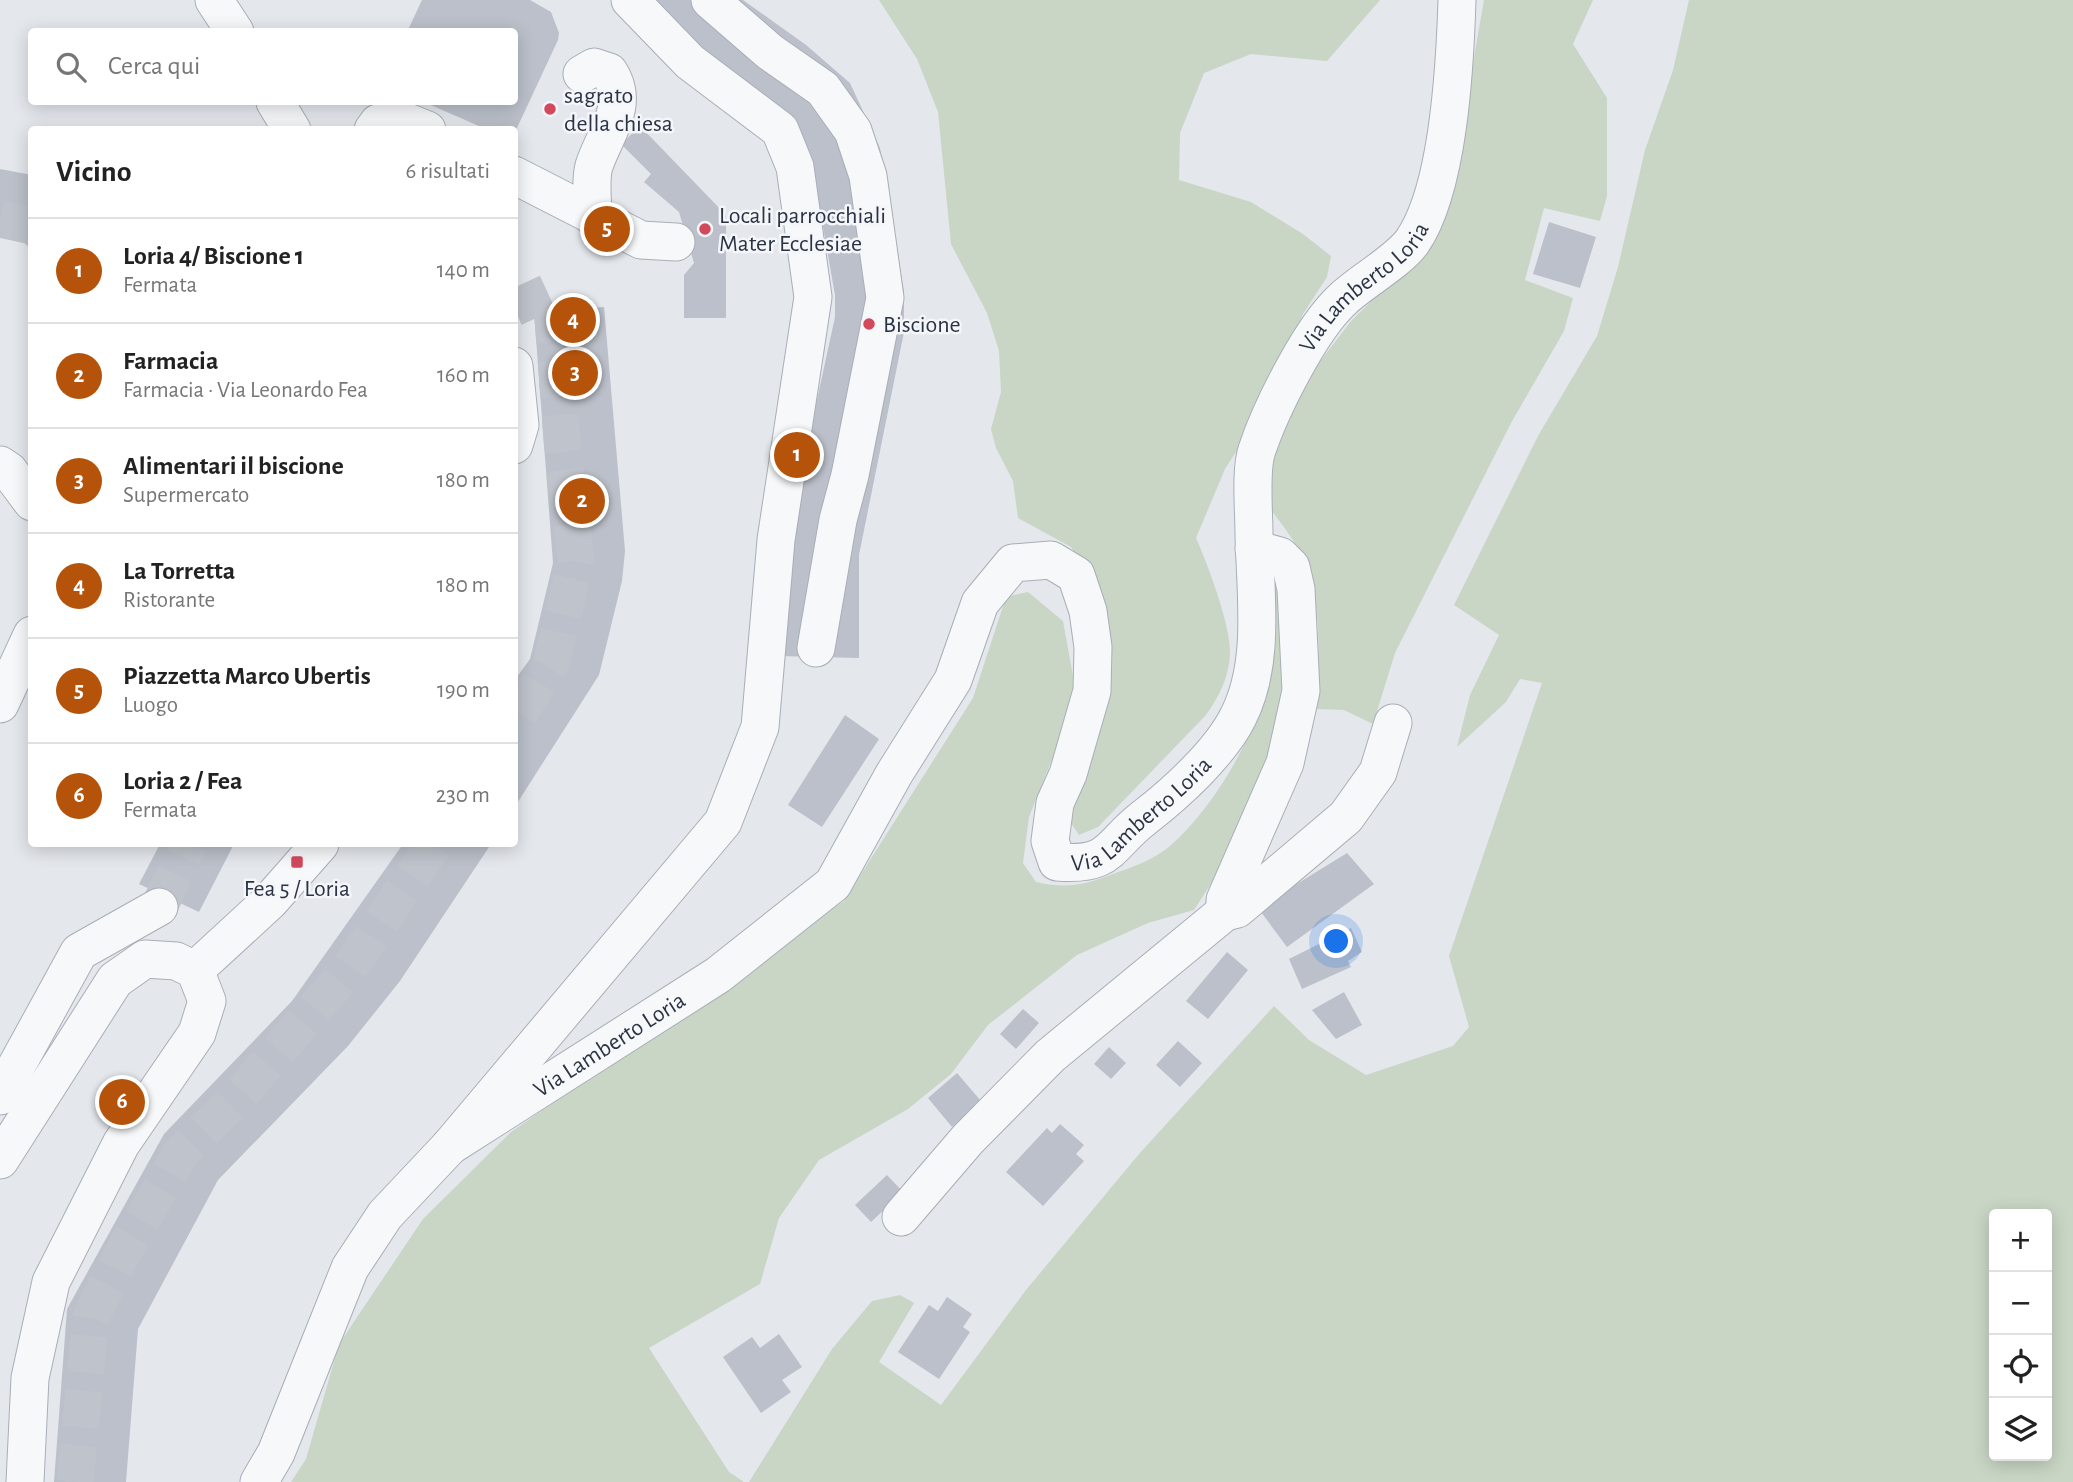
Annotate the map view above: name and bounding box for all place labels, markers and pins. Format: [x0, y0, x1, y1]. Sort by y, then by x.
place label: sagrato della chiesa [564, 84, 673, 136]
marker: sagrato della chiesa [542, 101, 558, 117]
pin: 5 [584, 203, 630, 255]
place label: Locali parrocchiali Mater Ecclesiae [719, 204, 886, 256]
marker: Locali parrocchiali Mater Ecclesiae [697, 221, 713, 237]
pin: 4 [550, 294, 596, 346]
place label: Biscione [883, 313, 961, 337]
marker: Biscione [861, 316, 877, 332]
pin: 3 [552, 347, 598, 399]
pin: 1 [774, 429, 820, 481]
pin: 2 [559, 475, 605, 527]
marker: Fea 5 / Loria [289, 854, 305, 870]
place label: Fea 5 / Loria [244, 877, 350, 901]
pin: 6 [99, 1076, 145, 1128]

